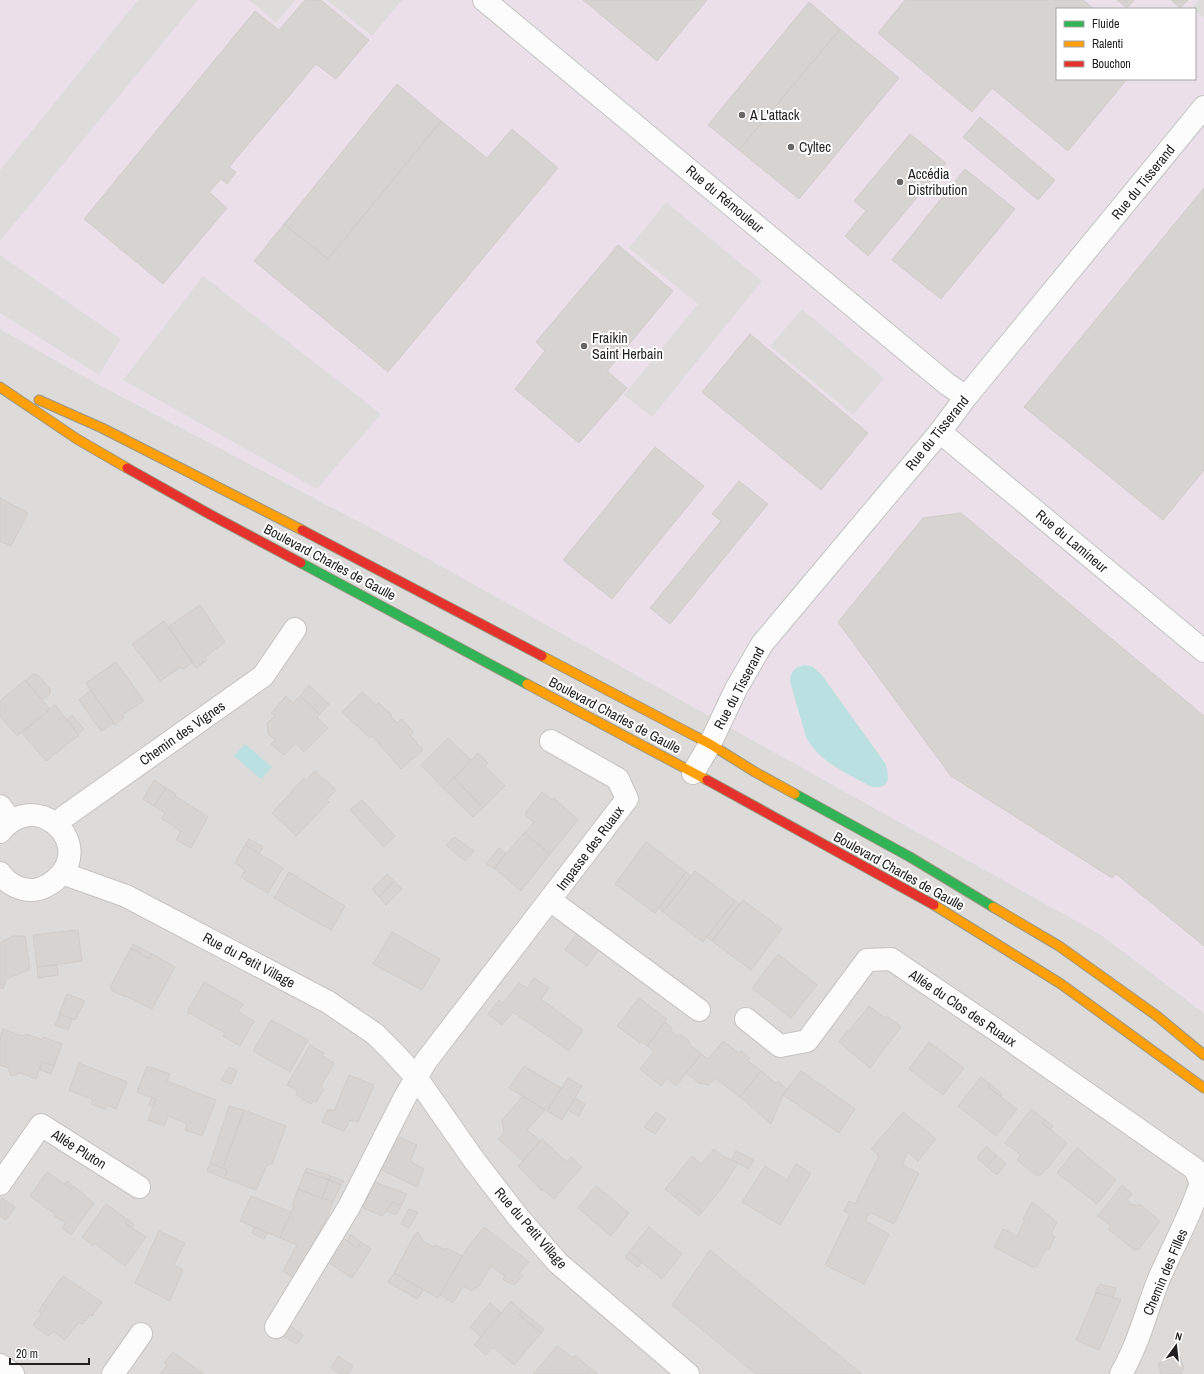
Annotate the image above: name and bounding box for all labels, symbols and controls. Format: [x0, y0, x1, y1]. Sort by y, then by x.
legend [1056, 8, 1196, 80]
text: Fluide [1092, 16, 1119, 32]
text: Ralenti [1092, 36, 1123, 52]
text: Bouchon [1092, 56, 1131, 72]
place label: A L'attack [749, 106, 800, 124]
marker: A L'attack [737, 110, 747, 120]
place label: Cyltec [799, 138, 831, 156]
street label: Rue du Tisserand [1107, 141, 1179, 223]
marker: Cyltec [786, 142, 796, 152]
street label: Rue du Rémouleur [682, 161, 768, 237]
place label: Accédia Distribution [907, 165, 967, 199]
marker: Accédia Distribution [895, 177, 905, 187]
place label: Fraikin Saint Herbain [592, 329, 663, 363]
marker: Fraikin Saint Herbain [579, 341, 589, 351]
street label: Rue du Tisserand [901, 392, 973, 474]
street label: Rue du Lamineur [1032, 506, 1112, 577]
street label: Boulevard Charles de Gaulle [261, 520, 399, 604]
street label: Rue du Tisserand [710, 644, 768, 732]
street label: Boulevard Charles de Gaulle [546, 673, 684, 757]
street label: Chemin des Vignes [136, 697, 229, 769]
street label: Impasse des Ruaux [552, 802, 628, 894]
street label: Boulevard Charles de Gaulle [830, 828, 968, 914]
street label: Rue du Petit Village [200, 928, 298, 992]
street label: Allée du Clos des Ruaux [905, 965, 1020, 1051]
street label: Allée Pluton [47, 1125, 110, 1173]
street label: Rue du Petit Village [491, 1184, 571, 1272]
street label: Chemin des Filles [1139, 1226, 1191, 1318]
north arrow [1156, 1326, 1196, 1366]
text: N [1174, 1329, 1184, 1344]
scale bar [10, 1340, 89, 1366]
text: 20 m [16, 1346, 38, 1362]

